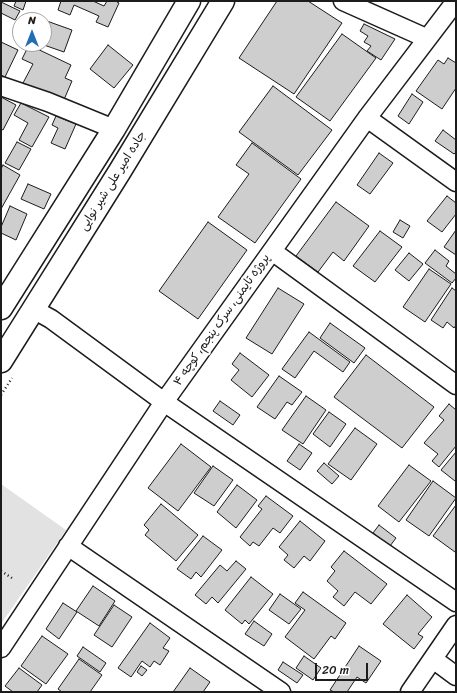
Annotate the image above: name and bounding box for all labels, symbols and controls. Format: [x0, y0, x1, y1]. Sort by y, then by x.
text: N [28, 11, 36, 30]
north arrow [12, 12, 52, 52]
street label: جاده امیر علی شیر نوایی [77, 129, 149, 233]
street label: پروژه تایمنی، سرک پنجم، کوچه ۴ [171, 251, 273, 389]
scale bar [317, 655, 370, 681]
text: 20 m [322, 659, 349, 681]

